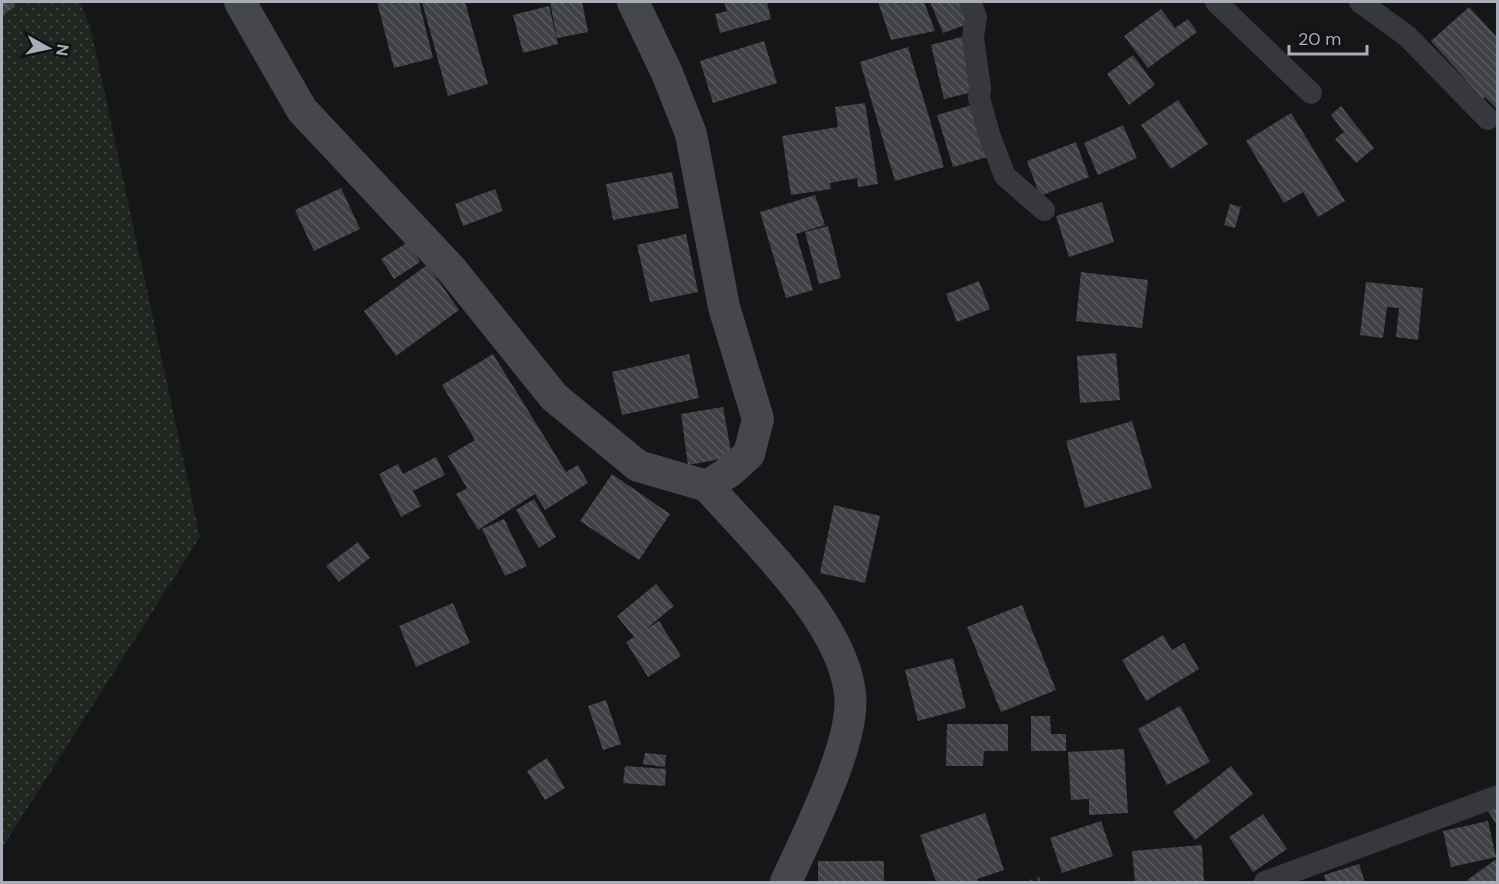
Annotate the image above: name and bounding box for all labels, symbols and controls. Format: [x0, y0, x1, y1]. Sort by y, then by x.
north arrow [18, 18, 78, 78]
scale bar [1289, 18, 1367, 56]
text: 20 m [1298, 27, 1341, 51]
text: N [51, 43, 74, 57]

